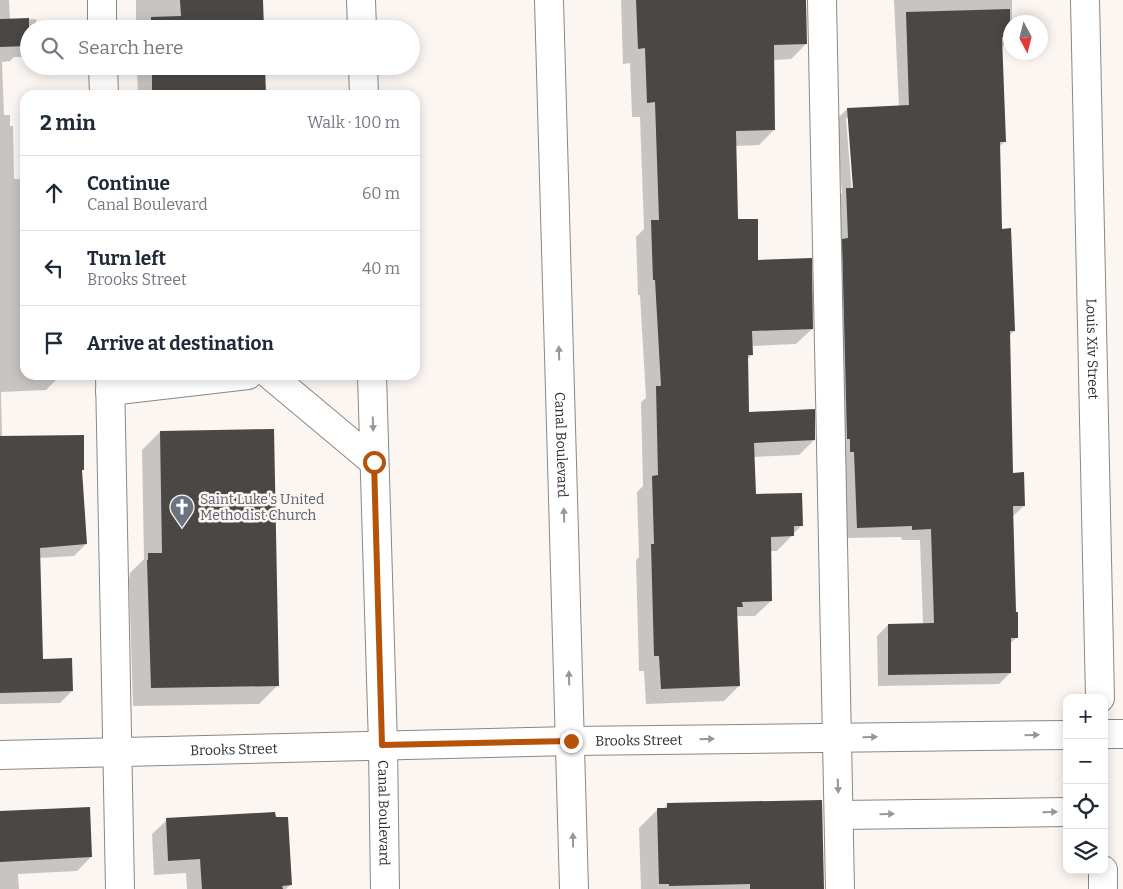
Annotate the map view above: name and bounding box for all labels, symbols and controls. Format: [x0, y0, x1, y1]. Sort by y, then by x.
north arrow [1003, 15, 1048, 60]
search box [20, 20, 420, 75]
icon: search [38, 34, 66, 62]
text: Search here [78, 36, 183, 59]
text: 2 min [40, 110, 96, 136]
text: Walk · 100 m [307, 113, 400, 132]
text: Continue [87, 172, 170, 195]
icon: ahead [40, 179, 68, 207]
text: 60 m [362, 184, 400, 203]
text: Canal Boulevard [87, 195, 208, 214]
text: Turn left [87, 247, 166, 270]
icon: left [40, 254, 68, 282]
text: 40 m [362, 259, 400, 278]
text: Brooks Street [87, 270, 187, 289]
street label: Louis Xiv Street [1082, 298, 1102, 400]
icon: arrive [40, 329, 68, 357]
text: Arrive at destination [87, 332, 274, 355]
one-way arrow [555, 345, 563, 361]
street label: Canal Boulevard [551, 392, 571, 498]
one-way arrow [369, 416, 377, 432]
route start [363, 451, 386, 474]
place label: Saint Luke's United Methodist Church [200, 491, 324, 524]
church icon: Saint Luke's United Methodist Church [169, 494, 195, 528]
one-way arrow [560, 507, 568, 523]
one-way arrow [565, 670, 573, 686]
map controls [1063, 694, 1108, 874]
button: + [1063, 694, 1108, 739]
route end [560, 730, 583, 753]
one-way arrow [1025, 731, 1041, 739]
street label: Brooks Street [595, 732, 683, 750]
one-way arrow [862, 733, 878, 741]
one-way arrow [700, 735, 716, 743]
button: − [1063, 739, 1108, 784]
street label: Brooks Street [190, 740, 278, 759]
street label: Canal Boulevard [374, 760, 393, 866]
one-way arrow [834, 779, 842, 795]
button: locate [1063, 784, 1108, 829]
one-way arrow [1042, 808, 1058, 816]
one-way arrow [880, 810, 896, 818]
button: layers [1063, 829, 1108, 874]
one-way arrow [569, 832, 577, 848]

